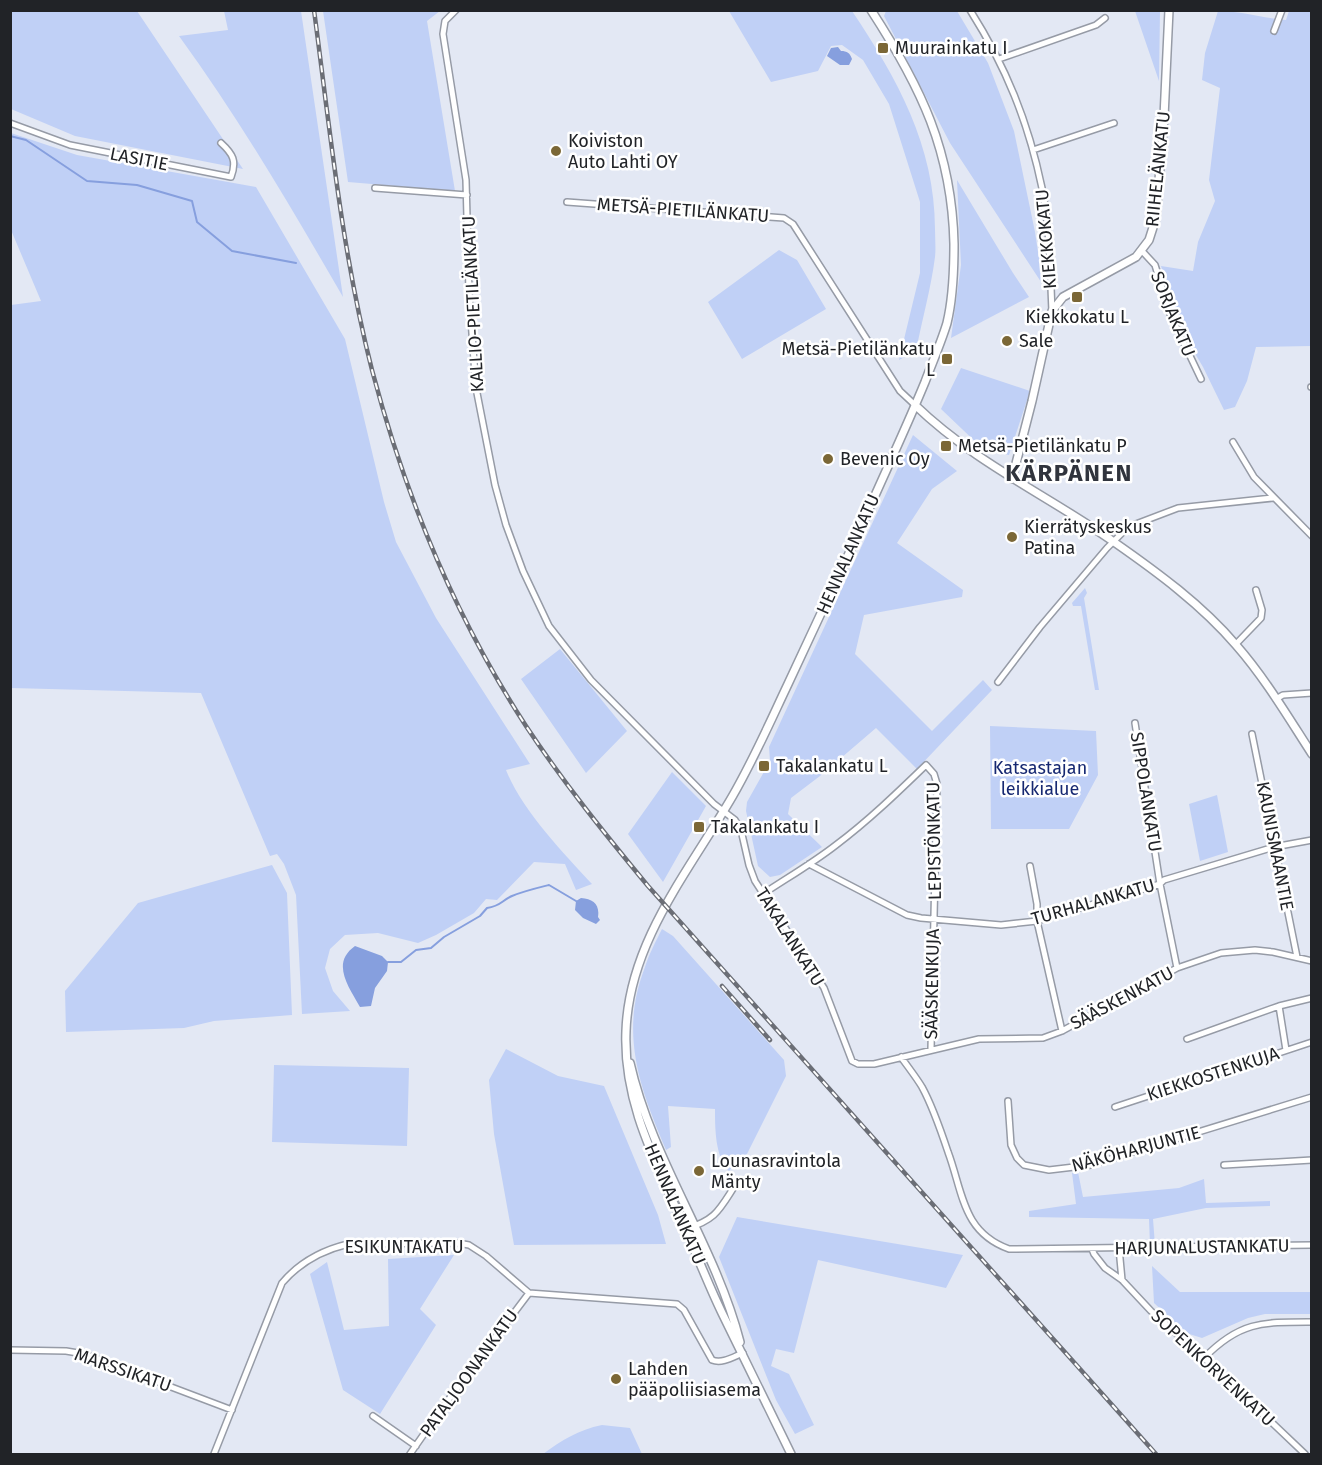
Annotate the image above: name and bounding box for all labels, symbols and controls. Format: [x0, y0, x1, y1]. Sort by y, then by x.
place label: Muurainkatu I [895, 37, 1007, 59]
marker: Muurainkatu I [876, 41, 890, 55]
street label: RIIHELÄNKATU [1141, 110, 1175, 228]
place label: Koiviston Auto Lahti OY [568, 130, 678, 173]
street label: LASITIE [108, 143, 170, 175]
marker: Koiviston Auto Lahti OY [549, 144, 563, 158]
street label: KIEKKOKATU [1031, 188, 1061, 290]
street label: METSÄ-PIETILÄNKATU [596, 193, 770, 227]
street label: KALLIO-PIETILÄNKATU [457, 215, 489, 393]
street label: SORJAKATU [1146, 268, 1200, 360]
marker: Kiekkokatu L [1070, 290, 1084, 304]
place label: Kiekkokatu L [1025, 306, 1129, 328]
place label: Sale [1019, 330, 1053, 352]
marker: Sale [1000, 334, 1014, 348]
place label: Metsä-Pietilänkatu L [781, 338, 935, 381]
marker: Metsä-Pietilänkatu L [940, 352, 954, 366]
place label: Metsä-Pietilänkatu P [958, 435, 1127, 457]
marker: Metsä-Pietilänkatu P [939, 439, 953, 453]
place label: Bevenic Oy [840, 448, 930, 470]
marker: Bevenic Oy [821, 452, 835, 466]
district label: KÄRPÄNEN [1005, 459, 1133, 487]
street label: HENNALANKATU [812, 490, 884, 618]
place label: Kierrätyskeskus Patina [1024, 516, 1151, 559]
marker: Kierrätyskeskus Patina [1005, 530, 1019, 544]
street label: SIPPOLANKATU [1126, 730, 1166, 854]
place label: Takalankatu L [776, 755, 888, 777]
park label: Katsastajan leikkialue [993, 757, 1087, 800]
marker: Takalankatu L [757, 759, 771, 773]
street label: KAUNISMAANTIE [1252, 780, 1298, 912]
street label: LEPISTÖNKATU [922, 782, 946, 900]
place label: Takalankatu I [711, 816, 819, 838]
marker: Takalankatu I [692, 820, 706, 834]
street label: TURHALANKATU [1029, 874, 1157, 930]
street label: TAKALANKATU [751, 883, 829, 991]
street label: SÄÄSKENKUJA [920, 928, 944, 1040]
street label: SÄÄSKENKATU [1067, 962, 1177, 1034]
street label: KIEKKOSTENKUJA [1144, 1042, 1283, 1106]
street label: NÄKÖHARJUNTIE [1069, 1121, 1203, 1177]
street label: HENNALANKATU [640, 1140, 710, 1268]
place label: Lounasravintola Mänty [711, 1150, 841, 1193]
marker: Lounasravintola Mänty [692, 1164, 706, 1178]
street label: HARJUNALUSTANKATU [1114, 1234, 1290, 1260]
street label: ESIKUNTAKATU [344, 1236, 464, 1258]
street label: PATALJOONANKATU [415, 1305, 523, 1441]
street label: SOPENKORVENKATU [1146, 1305, 1280, 1431]
street label: MARSSIKATU [72, 1343, 174, 1397]
place label: Lahden pääpoliisiasema [628, 1358, 761, 1401]
marker: Lahden pääpoliisiasema [609, 1372, 623, 1386]

